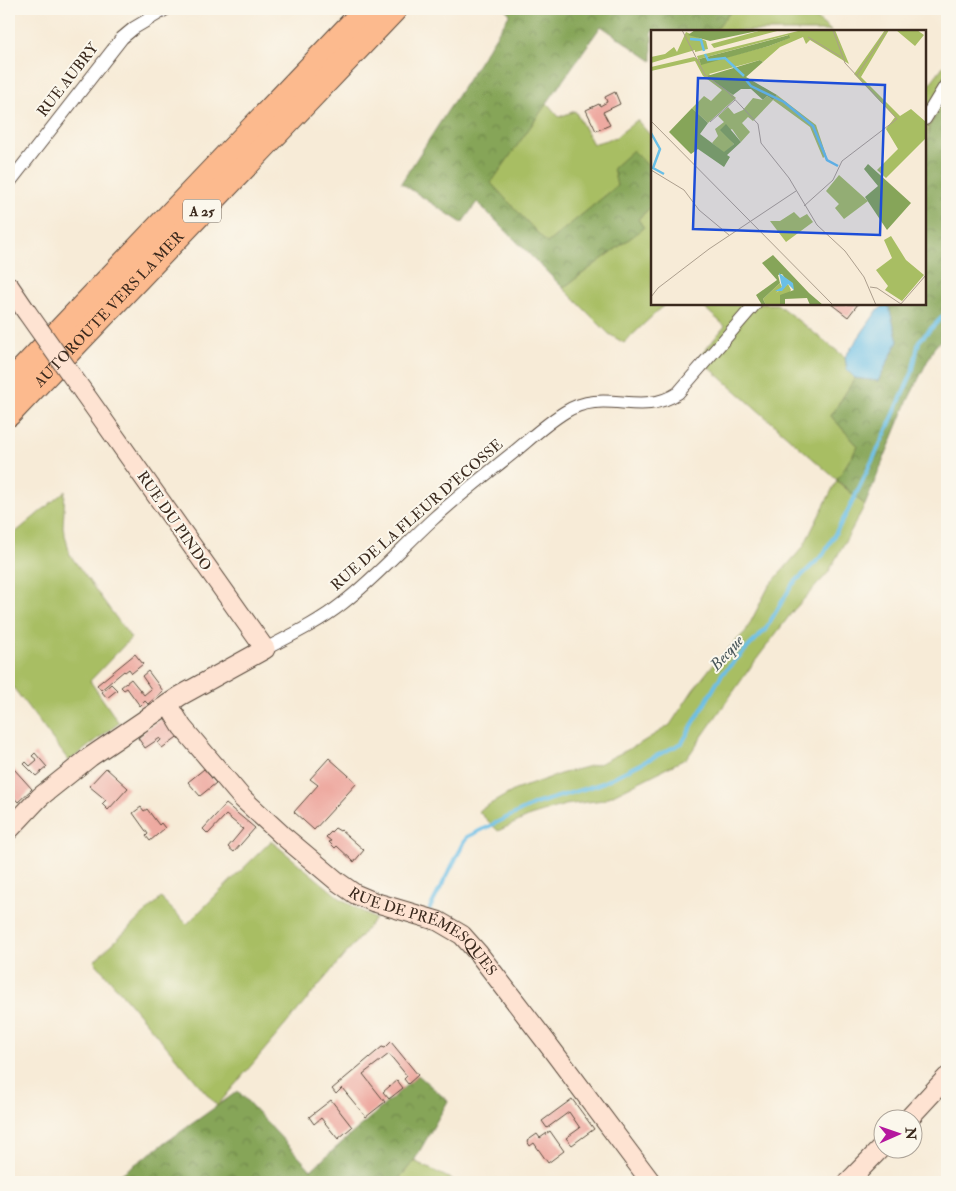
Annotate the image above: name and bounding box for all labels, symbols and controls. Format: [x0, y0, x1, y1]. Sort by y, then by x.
inset map [651, 30, 926, 305]
street label: RUE AUBRY [33, 39, 103, 121]
road number: A 25 [183, 200, 221, 222]
street label: AUTOROUTE VERS LA MER [29, 226, 189, 392]
street label: RUE DE LA FLEUR D'ECOSSE [327, 435, 507, 595]
street label: RUE DU PINDO [133, 467, 215, 575]
water label: Becque [705, 631, 748, 676]
street label: RUE DE PRÉMESQUES [345, 883, 501, 979]
north arrow [874, 1108, 924, 1158]
text: N [902, 1126, 919, 1141]

